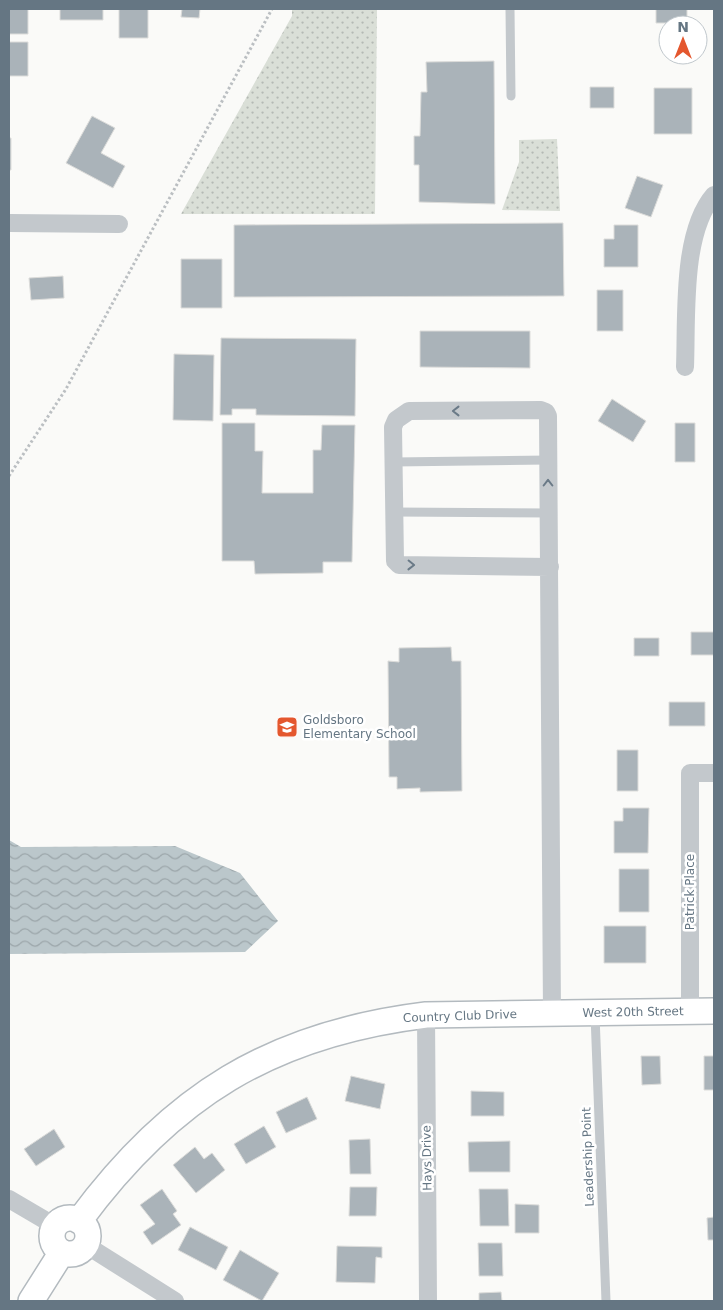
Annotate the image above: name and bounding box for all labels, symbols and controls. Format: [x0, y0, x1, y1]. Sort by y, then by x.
north arrow [658, 15, 708, 65]
text: N [677, 19, 689, 35]
one-way arrow [451, 406, 459, 416]
one-way arrow [543, 479, 553, 486]
one-way arrow [408, 560, 415, 570]
place label: Goldsboro Elementary School [303, 713, 416, 741]
school or university icon: Goldsboro Elementary School [275, 715, 299, 739]
street label: Patrick Place [683, 854, 697, 930]
street label: West 20th Street [582, 1004, 684, 1020]
street label: Country Club Drive [403, 1007, 517, 1025]
street label: Leadership Point [579, 1107, 597, 1207]
street label: Hays Drive [419, 1125, 435, 1191]

